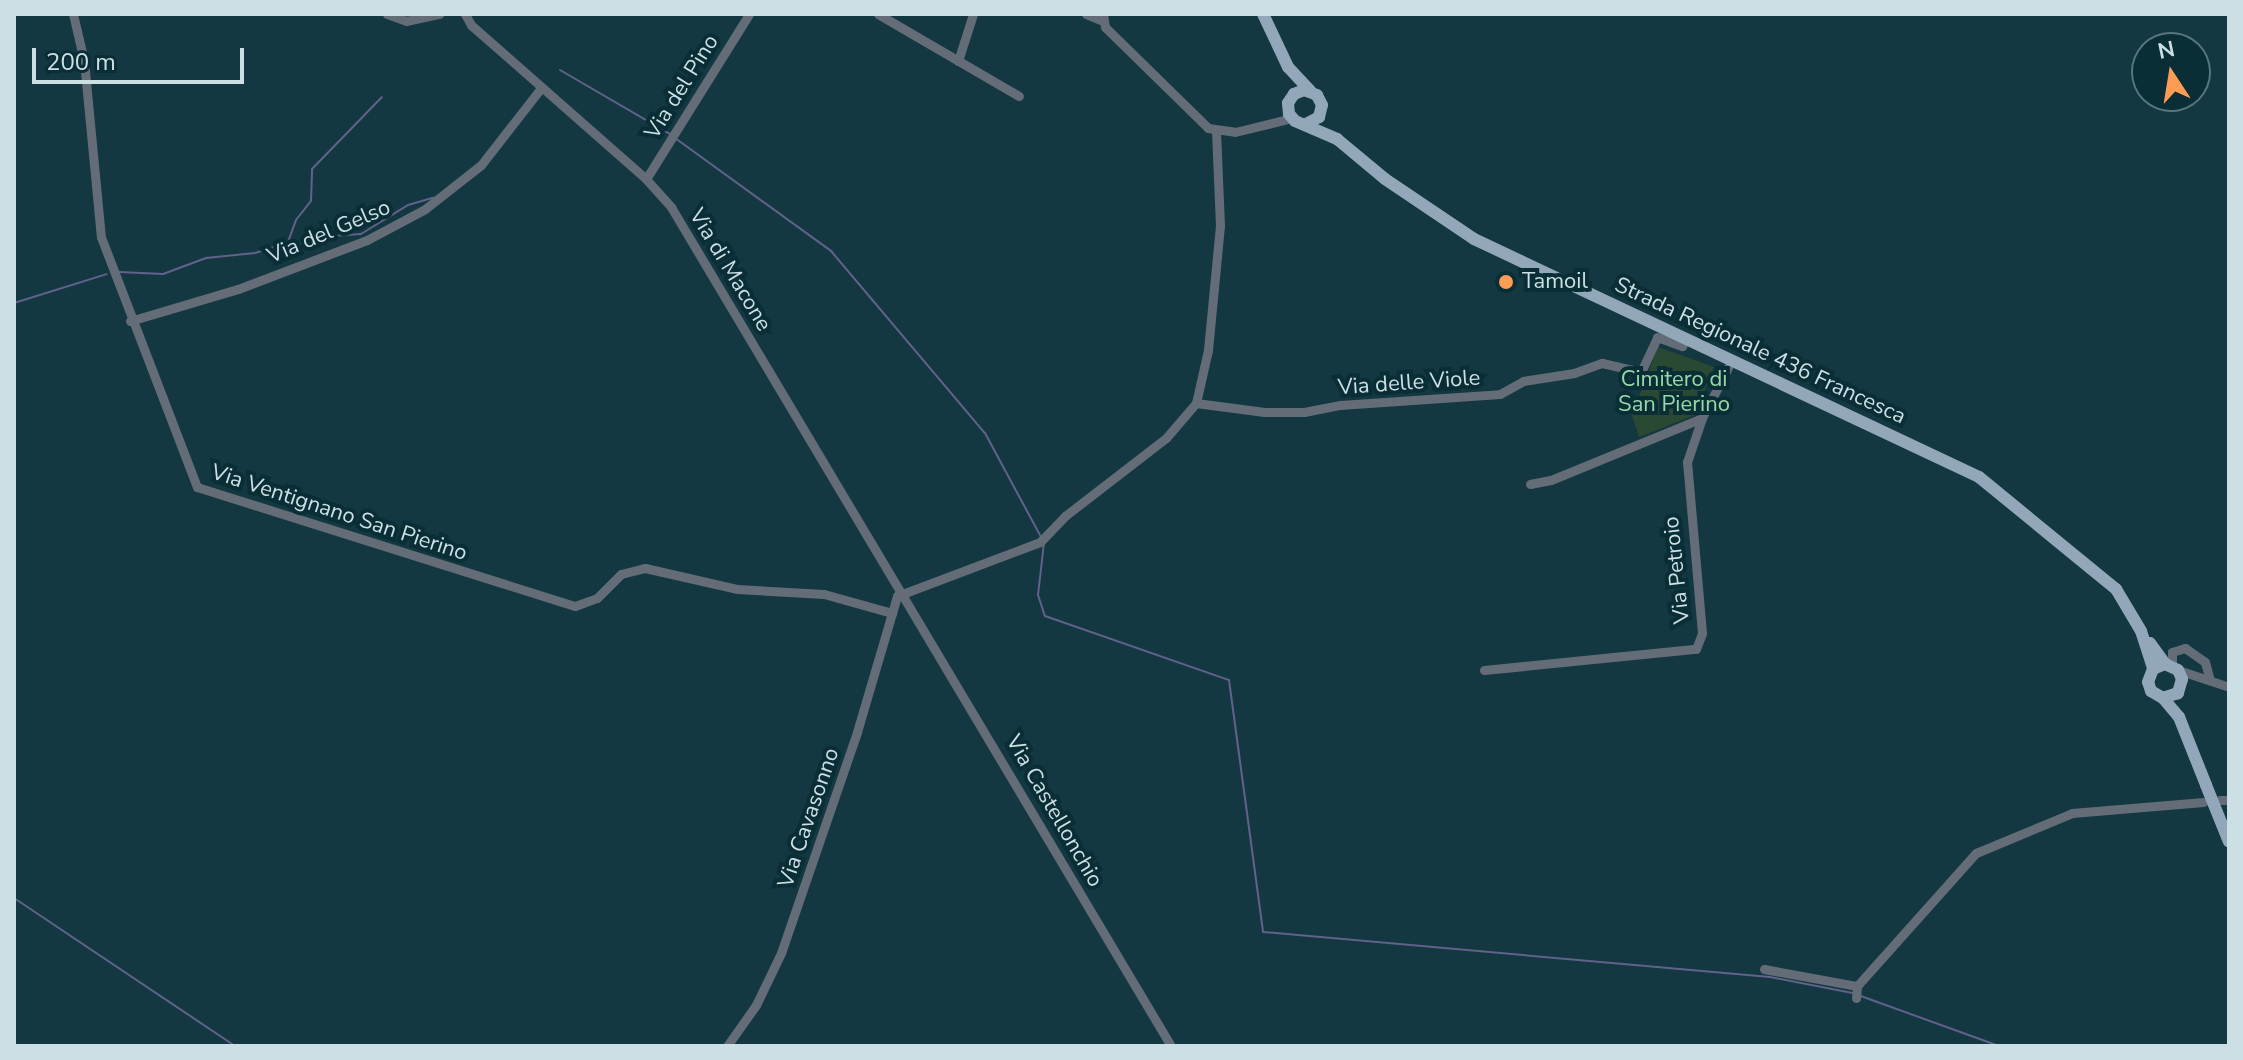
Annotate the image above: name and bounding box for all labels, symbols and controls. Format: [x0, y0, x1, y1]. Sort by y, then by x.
street label: Via del Pino [640, 30, 724, 144]
scale bar [36, 32, 248, 82]
north arrow [2131, 32, 2211, 112]
text: N [2155, 34, 2178, 67]
text: 200 m [46, 46, 116, 78]
street label: Via del Gelso [263, 194, 395, 270]
street label: Via di Macone [683, 204, 777, 336]
place label: Tamoil [1522, 269, 1588, 295]
street label: Strada Regionale 436 Francesca [1610, 272, 1910, 430]
marker: Tamoil [1497, 273, 1515, 291]
street label: Via delle Viole [1337, 365, 1481, 401]
park label: Cimitero di San Pierino [1618, 366, 1730, 418]
street label: Via Ventignano San Pierino [208, 459, 470, 567]
street label: Via Petroio [1658, 515, 1696, 625]
street label: Via Castellonchio [1000, 730, 1108, 892]
street label: Via Cavasonno [773, 745, 845, 891]

